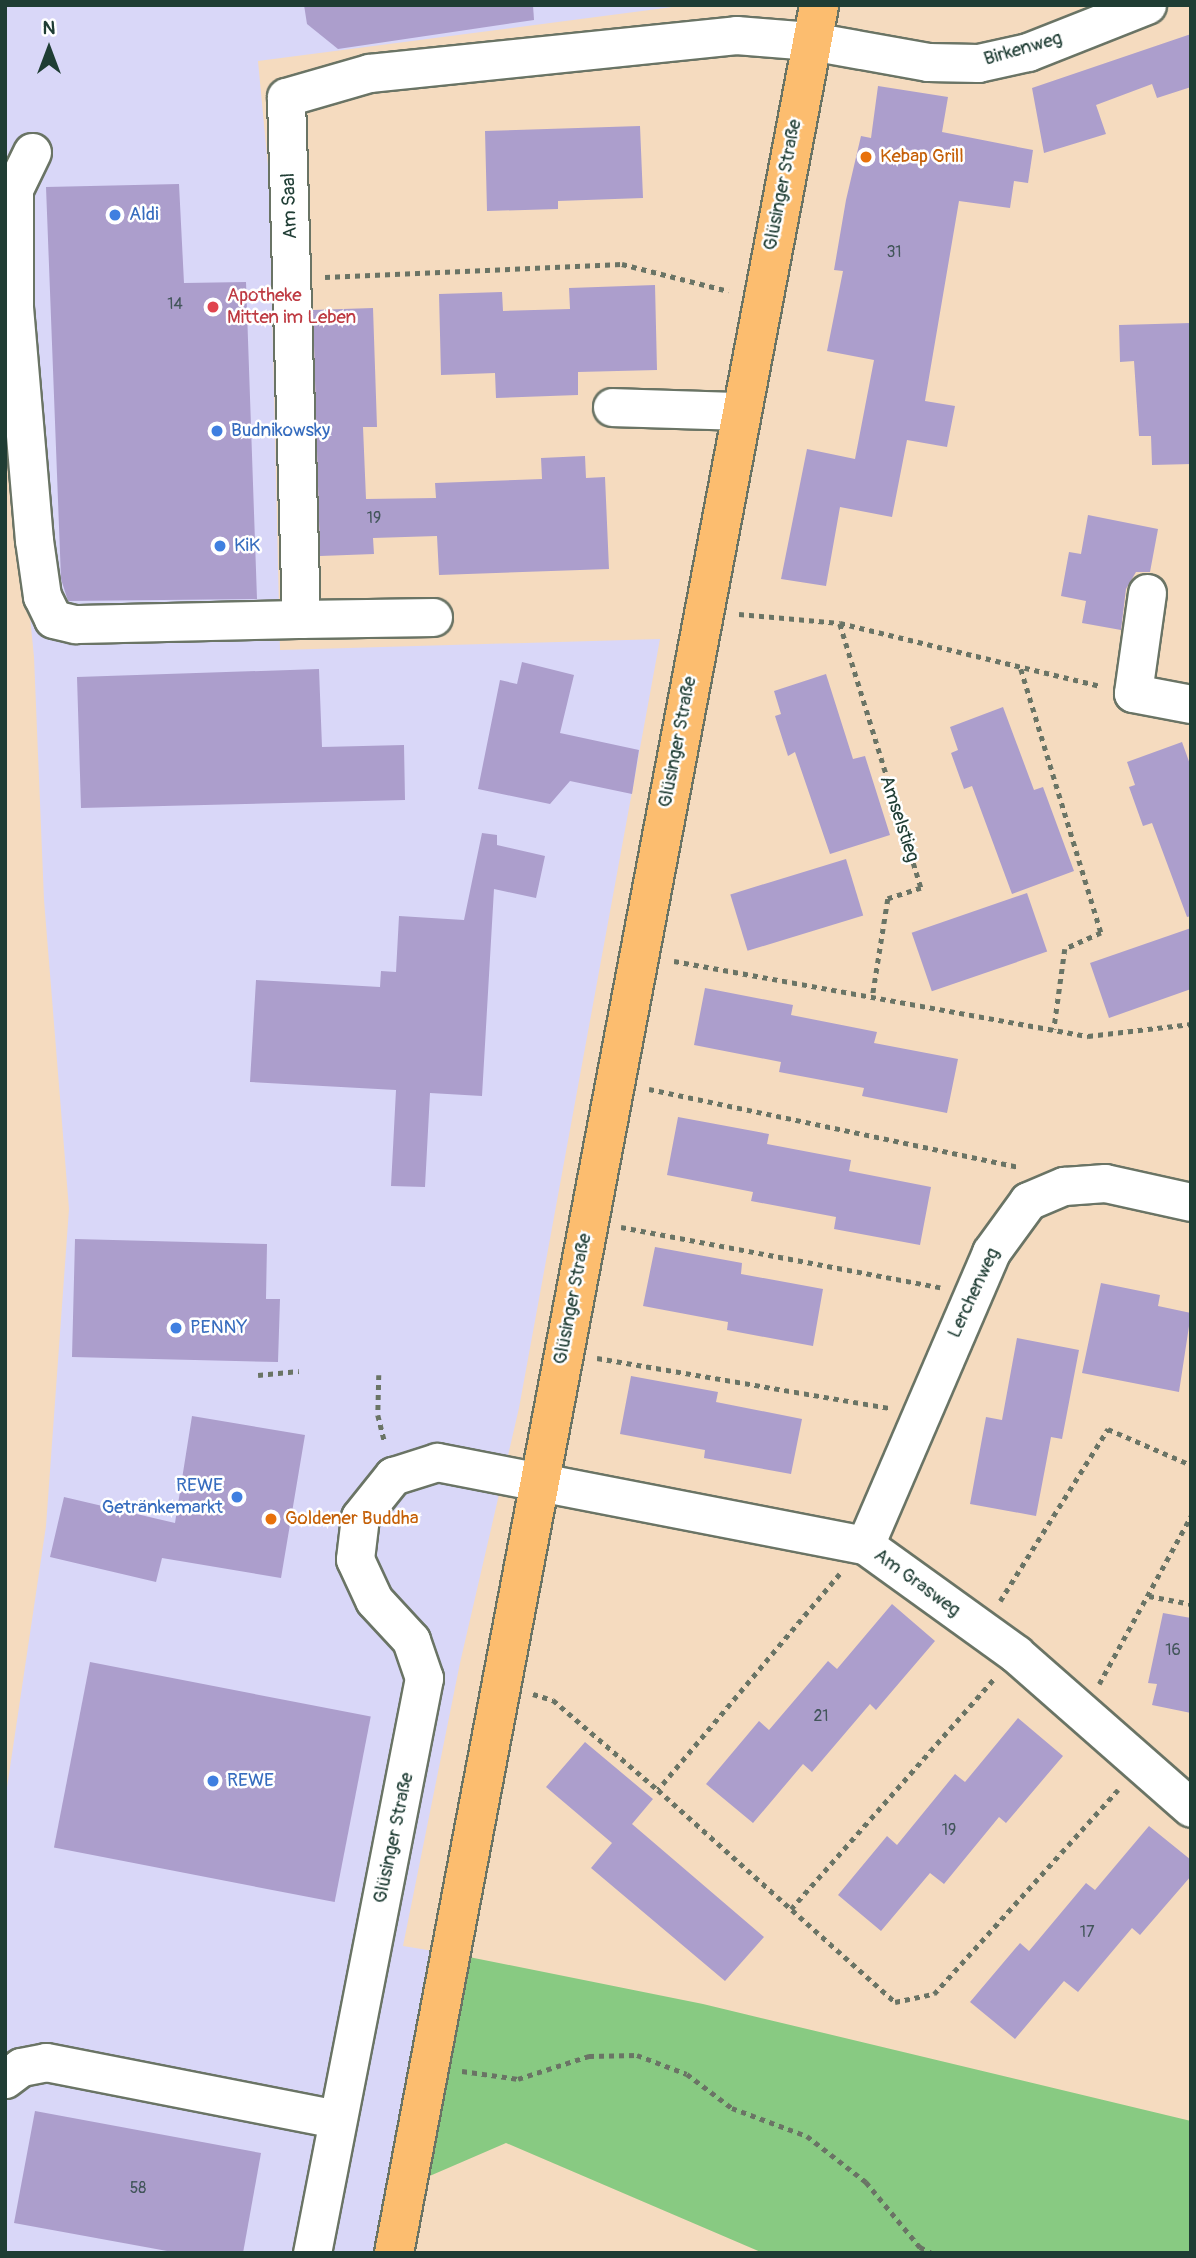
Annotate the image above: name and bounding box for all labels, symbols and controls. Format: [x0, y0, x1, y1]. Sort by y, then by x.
north arrow [14, 14, 84, 84]
text: N [43, 16, 55, 40]
street label: Birkenweg [981, 27, 1065, 71]
street label: Glüsinger Straße [759, 117, 807, 253]
place label: Kebap Grill [880, 146, 964, 168]
marker: Kebap Grill [858, 149, 874, 165]
street label: Am Saal [277, 173, 303, 239]
place label: Aldi [129, 204, 159, 226]
marker: Aldi [107, 207, 123, 223]
house number: 31 [886, 242, 902, 262]
place label: Apotheke Mitten im Leben [227, 285, 356, 329]
house number: 14 [167, 294, 183, 314]
marker: Apotheke Mitten im Leben [205, 299, 221, 315]
place label: Budnikowsky [231, 420, 330, 442]
marker: Budnikowsky [209, 423, 225, 439]
house number: 19 [367, 508, 381, 528]
place label: KiK [234, 535, 260, 557]
marker: KiK [212, 538, 228, 554]
street label: Glüsinger Straße [654, 674, 702, 810]
street label: Amselstieg [874, 773, 924, 865]
street label: Glüsinger Straße [549, 1231, 597, 1367]
street label: Lerchenweg [943, 1244, 1005, 1342]
place label: PENNY [190, 1317, 247, 1339]
marker: PENNY [168, 1320, 184, 1336]
place label: REWE Getränkemarkt [102, 1475, 223, 1519]
marker: REWE Getränkemarkt [229, 1489, 245, 1505]
place label: Goldener Buddha [285, 1508, 419, 1530]
marker: Goldener Buddha [263, 1511, 279, 1527]
street label: Am Grasweg [869, 1544, 965, 1622]
house number: 16 [1165, 1640, 1181, 1660]
house number: 21 [813, 1706, 829, 1726]
place label: REWE [227, 1770, 274, 1792]
street label: Glüsinger Straße [369, 1771, 419, 1905]
marker: REWE [205, 1773, 221, 1789]
house number: 19 [942, 1820, 956, 1840]
house number: 17 [1080, 1922, 1094, 1942]
house number: 58 [130, 2178, 146, 2198]

